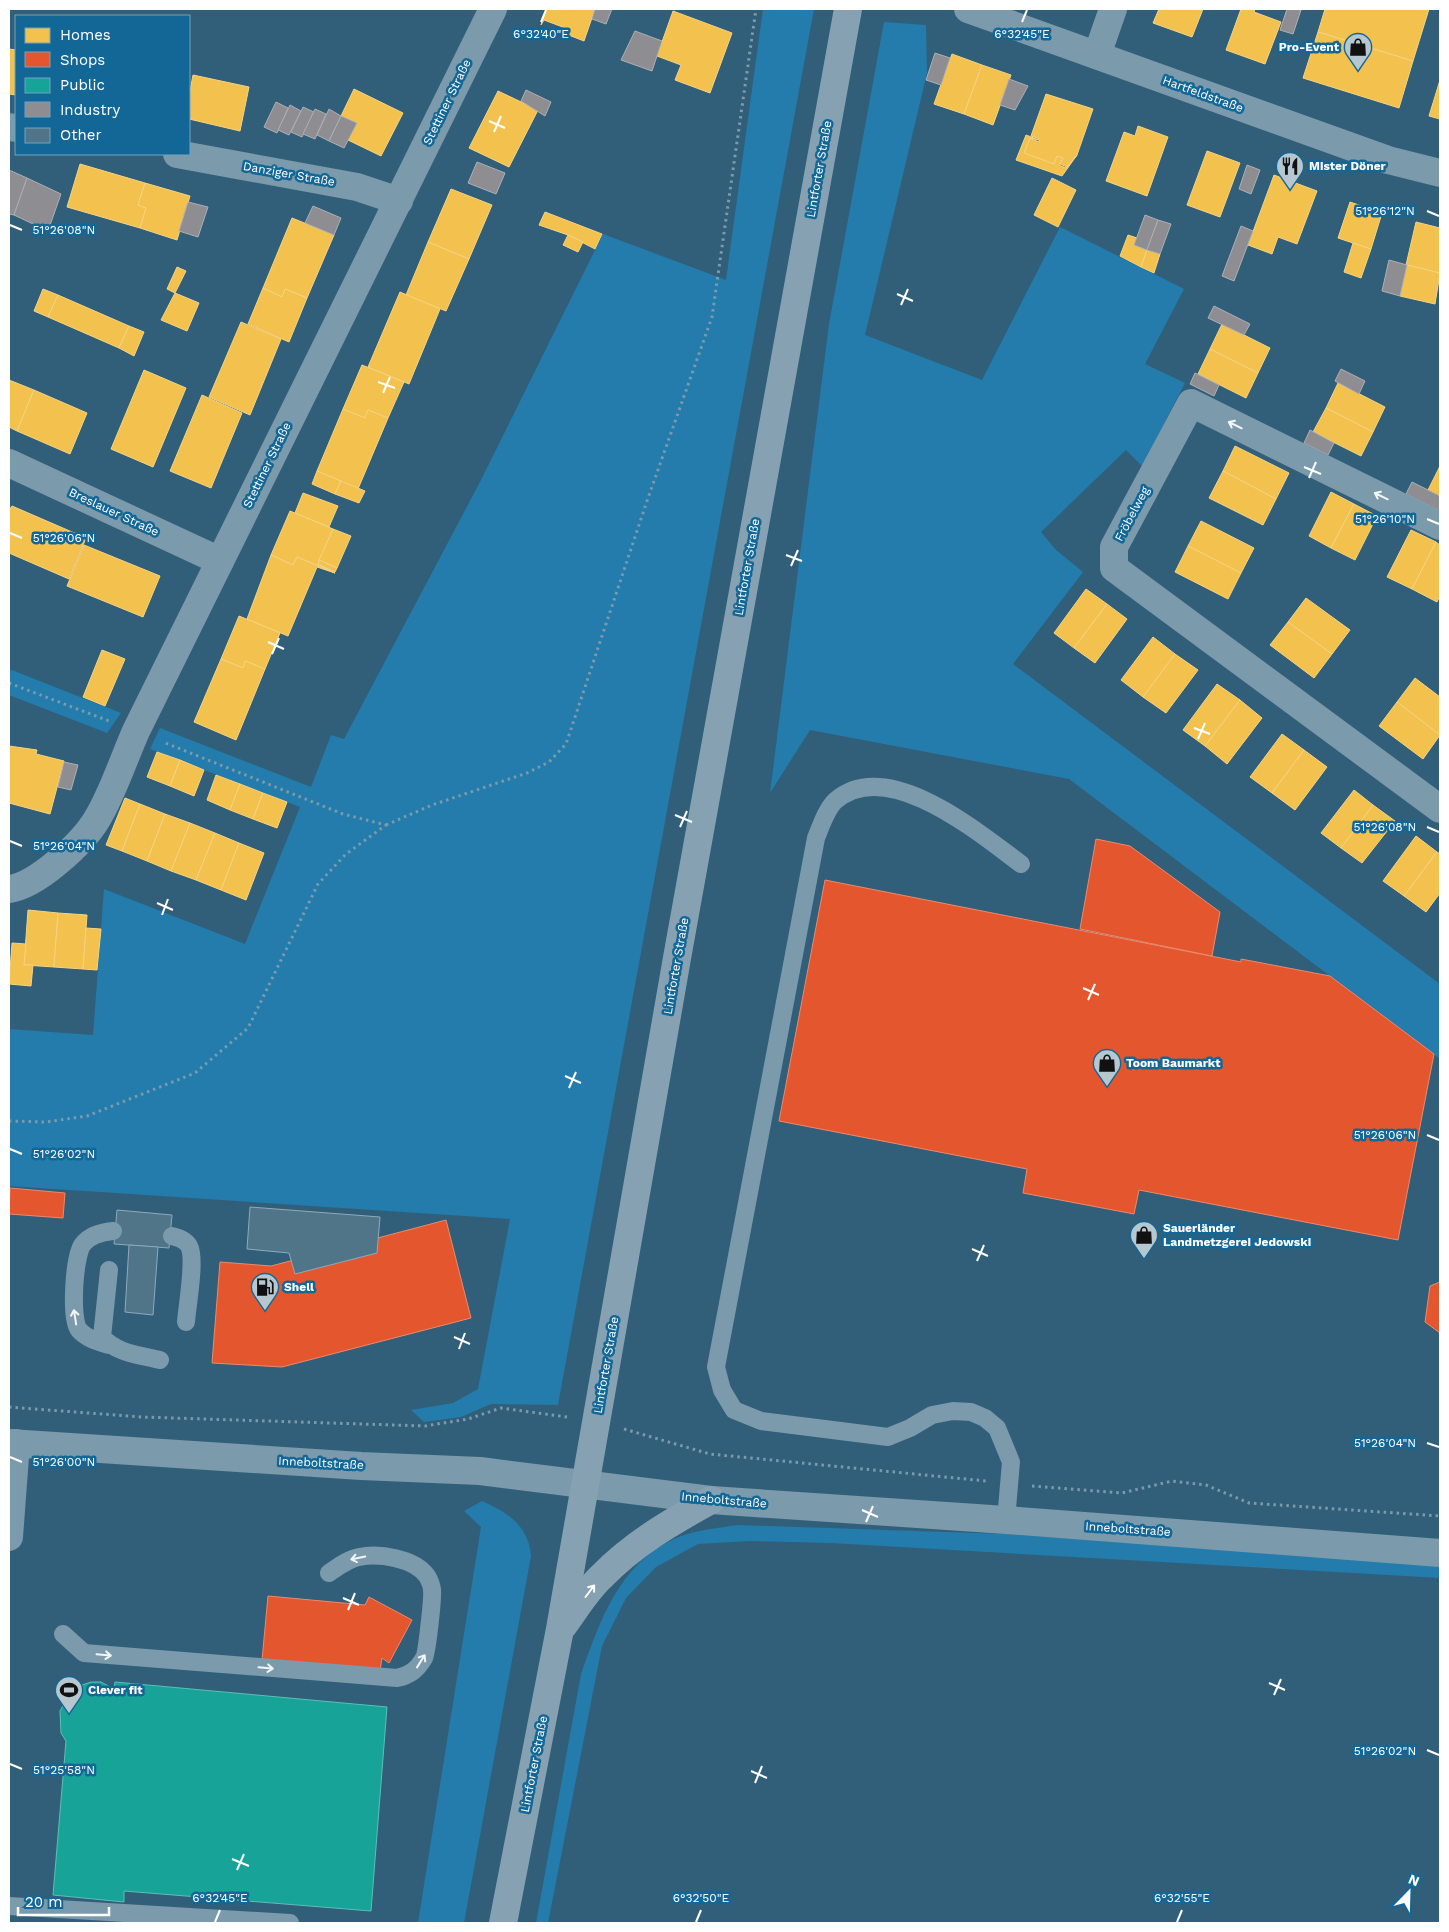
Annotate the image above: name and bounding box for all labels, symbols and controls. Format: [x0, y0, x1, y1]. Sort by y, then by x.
legend [15, 15, 190, 155]
text: Homes [60, 26, 111, 44]
text: 6°32'40"E [513, 27, 569, 41]
text: 6°32'45"E [994, 27, 1050, 41]
shop icon: Pro-Event [1343, 32, 1373, 71]
place label: Pro-Event [1279, 40, 1340, 54]
text: Shops [60, 51, 105, 69]
street label: Stettiner Straße [420, 57, 474, 147]
street label: Hartfeldstraße [1161, 73, 1245, 115]
text: Public [60, 76, 105, 94]
text: Industry [60, 101, 121, 119]
street label: Lintforter Straße [804, 119, 834, 218]
text: Other [60, 126, 102, 144]
restaurant icon: Mister Döner [1275, 151, 1305, 190]
street label: Danziger Straße [242, 159, 336, 189]
place label: Mister Döner [1309, 159, 1387, 173]
text: 51°26'12"N [1355, 204, 1415, 218]
text: 51°26'08"N [33, 223, 95, 237]
one-way arrow [1228, 419, 1243, 429]
street label: Stettiner Straße [240, 420, 294, 510]
street label: Fröbelweg [1112, 484, 1153, 544]
street label: Breslauer Straße [67, 485, 161, 539]
one-way arrow [1374, 491, 1389, 500]
text: 51°26'10"N [1355, 512, 1415, 526]
street label: Lintforter Straße [732, 517, 762, 616]
text: 51°26'06"N [33, 531, 95, 545]
text: 51°26'08"N [1354, 820, 1416, 834]
text: 51°26'04"N [33, 839, 95, 853]
street label: Lintforter Straße [661, 916, 691, 1015]
shop icon: Toom Baumarkt [1092, 1048, 1122, 1087]
place label: Toom Baumarkt [1126, 1056, 1221, 1070]
text: 51°26'06"N [1354, 1128, 1416, 1142]
text: 51°26'02"N [33, 1147, 95, 1161]
shop icon: Sauerländer Landmetzgerei Jedowski [1129, 1220, 1159, 1259]
place label: Sauerländer Landmetzgerei Jedowski [1163, 1221, 1311, 1249]
fuel station icon: Shell [250, 1272, 280, 1311]
place label: Shell [284, 1280, 314, 1294]
one-way arrow [70, 1309, 80, 1325]
street label: Lintforter Straße [591, 1315, 621, 1414]
text: 51°26'04"N [1354, 1436, 1416, 1450]
street label: Inneboltstraße [278, 1454, 364, 1472]
text: 51°26'00"N [33, 1455, 95, 1469]
street label: Inneboltstraße [681, 1489, 767, 1511]
street label: Inneboltstraße [1085, 1519, 1171, 1539]
one-way arrow [350, 1554, 366, 1564]
one-way arrow [585, 1584, 595, 1598]
one-way arrow [96, 1650, 112, 1660]
one-way arrow [415, 1654, 426, 1668]
one-way arrow [258, 1663, 274, 1673]
sports icon: Clever fit [54, 1675, 84, 1714]
place label: Clever fit [88, 1683, 143, 1697]
street label: Lintforter Straße [518, 1714, 550, 1813]
text: 51°26'02"N [1354, 1744, 1416, 1758]
text: 51°25'58"N [33, 1763, 95, 1777]
north arrow [1384, 1867, 1434, 1917]
text: N [1406, 1871, 1422, 1889]
scale bar [18, 1884, 109, 1916]
text: 6°32'45"E [192, 1891, 248, 1905]
text: 6°32'50"E [673, 1891, 730, 1905]
text: 6°32'55"E [1154, 1891, 1210, 1905]
text: 20 m [25, 1893, 63, 1911]

